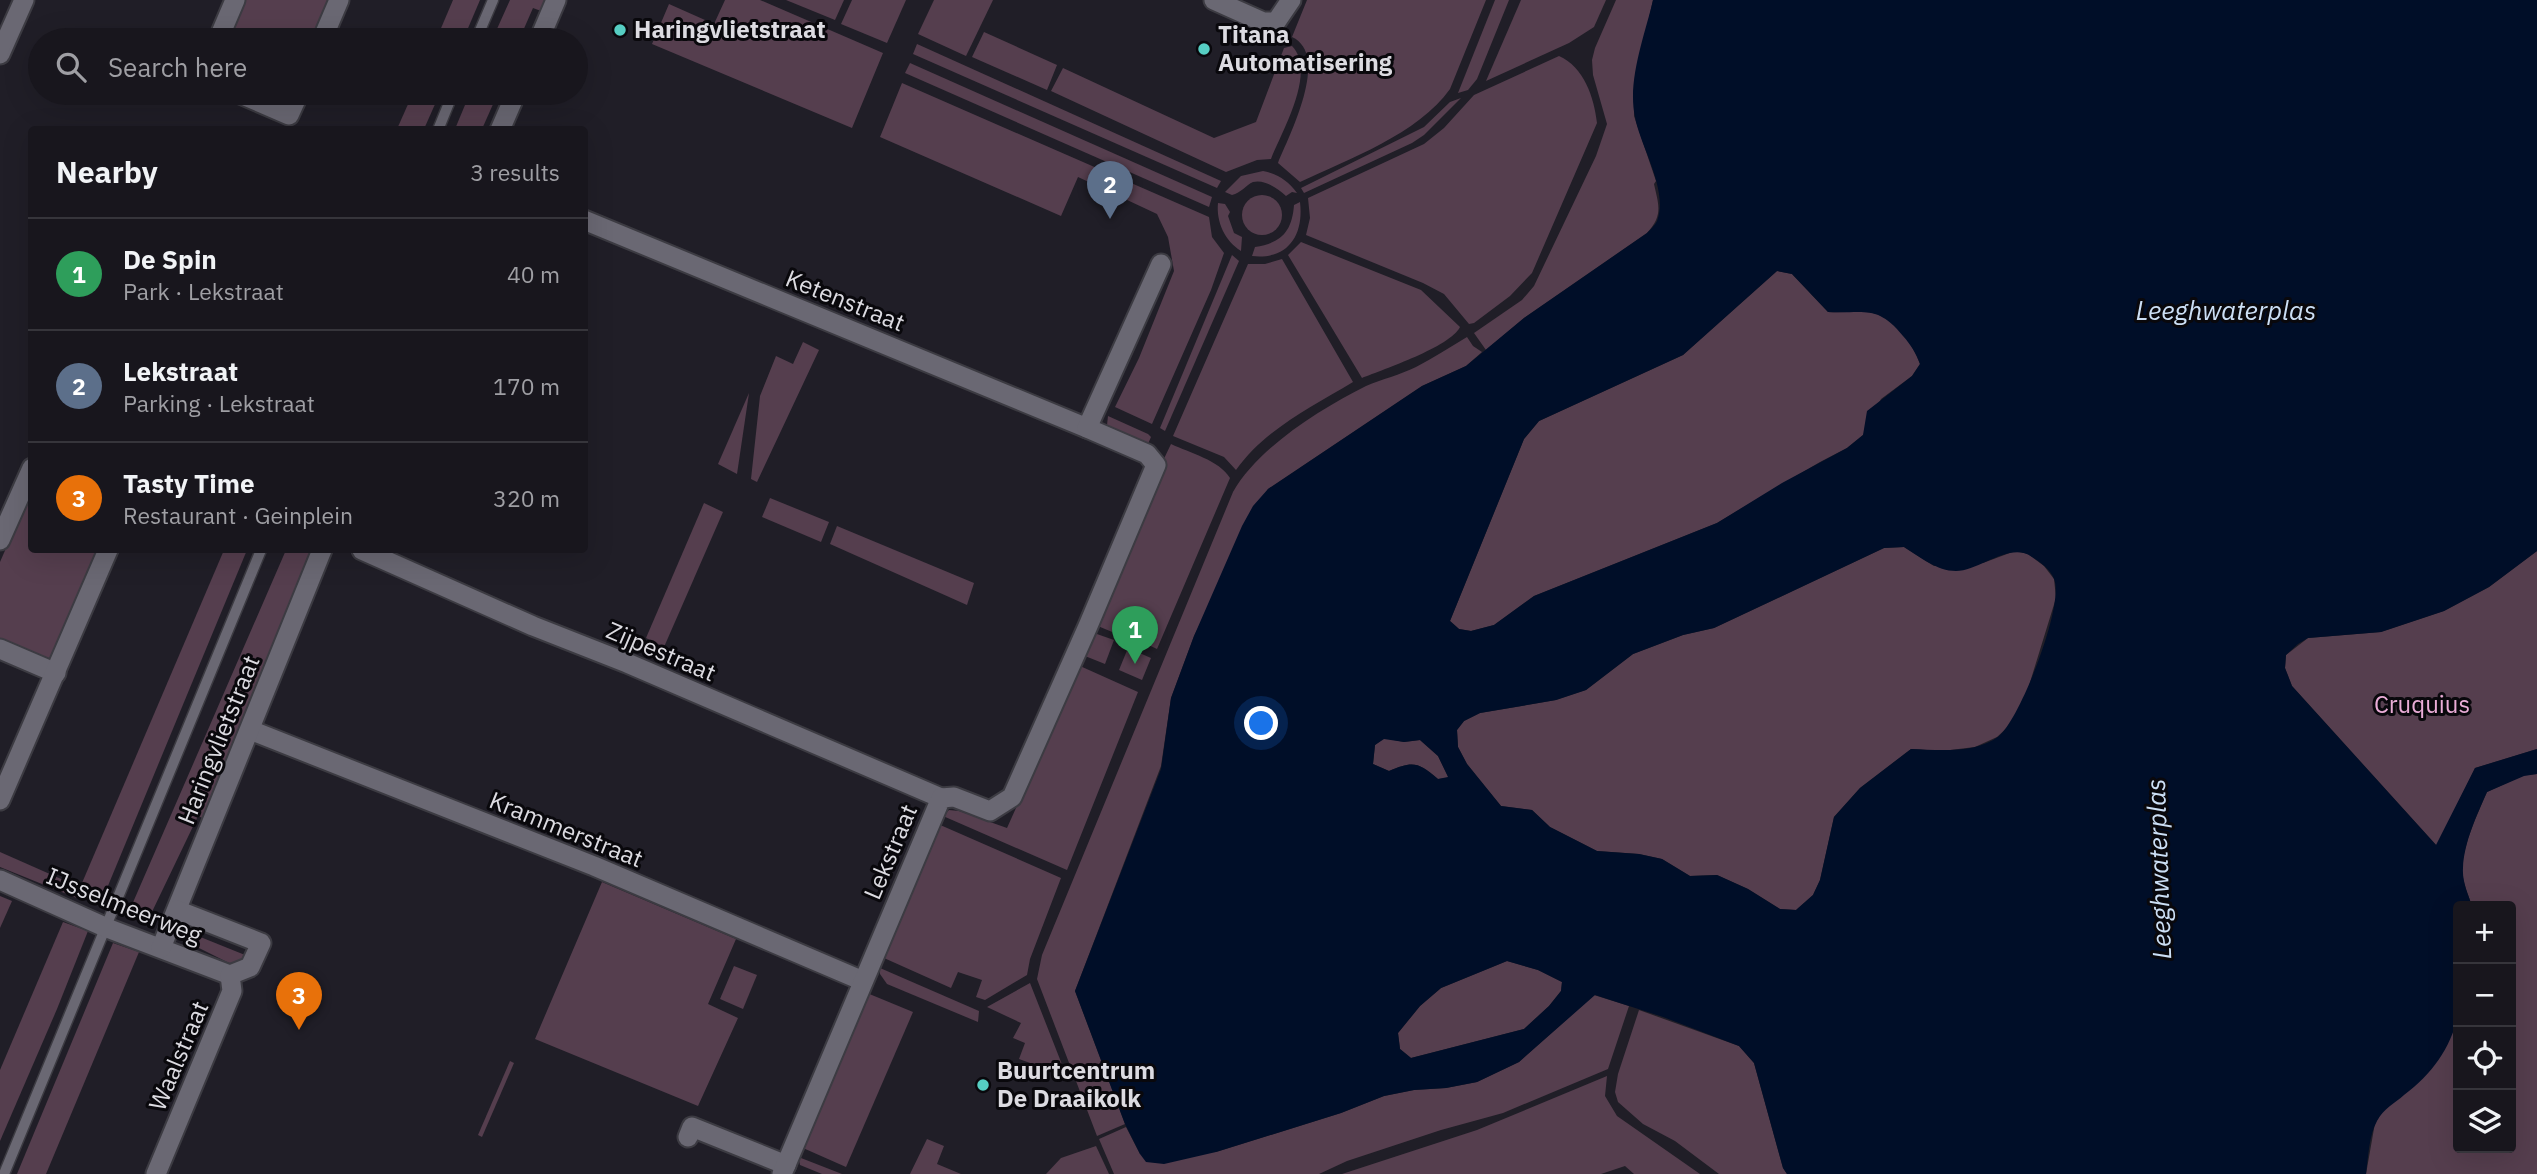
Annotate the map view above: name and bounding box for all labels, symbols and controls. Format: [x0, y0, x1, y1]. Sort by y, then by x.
place label: Haringvlietstraat [634, 13, 826, 45]
place label: Titana Automatisering [1218, 18, 1393, 78]
marker: Haringvlietstraat [612, 22, 628, 38]
search box [28, 28, 588, 105]
marker: Titana Automatisering [1196, 41, 1212, 57]
icon: search [52, 48, 90, 86]
text: Search here [108, 50, 247, 84]
text: Nearby [56, 152, 158, 191]
text: 3 results [470, 157, 560, 187]
pin: 2 [1087, 161, 1133, 219]
text: De Spin [123, 242, 217, 276]
text: 1 [72, 259, 86, 289]
text: 40 m [507, 259, 560, 289]
street label: Ketenstraat [781, 262, 910, 338]
text: Park · Lekstraat [123, 276, 284, 306]
water label: Leeghwaterplas [2136, 293, 2316, 327]
text: Lekstraat [123, 354, 238, 388]
text: 2 [72, 371, 86, 401]
text: 170 m [493, 371, 560, 401]
text: Parking · Lekstraat [123, 388, 315, 418]
text: Tasty Time [123, 466, 255, 500]
text: 3 [72, 483, 86, 513]
text: 320 m [493, 483, 560, 513]
text: Restaurant · Geinplein [123, 500, 353, 530]
pin: 1 [1112, 606, 1158, 664]
street label: Zijpestraat [602, 614, 721, 688]
street label: Haringvlietstraat [170, 650, 267, 829]
park label: Cruquius [2374, 688, 2470, 720]
your location [1244, 706, 1278, 740]
water label: Leeghwaterplas [2138, 778, 2178, 960]
street label: Krammerstraat [485, 784, 648, 874]
street label: Lekstraat [856, 799, 924, 904]
street label: IJsselmeerweg [42, 859, 207, 951]
map controls [2453, 901, 2516, 1153]
button: + [2453, 901, 2516, 964]
button: − [2453, 964, 2516, 1027]
pin: 3 [276, 972, 322, 1030]
street label: Waalstraat [141, 996, 215, 1115]
button: locate [2453, 1027, 2516, 1090]
place label: Buurtcentrum De Draaikolk [997, 1054, 1155, 1114]
marker: Buurtcentrum De Draaikolk [975, 1077, 991, 1093]
button: layers [2453, 1090, 2516, 1153]

